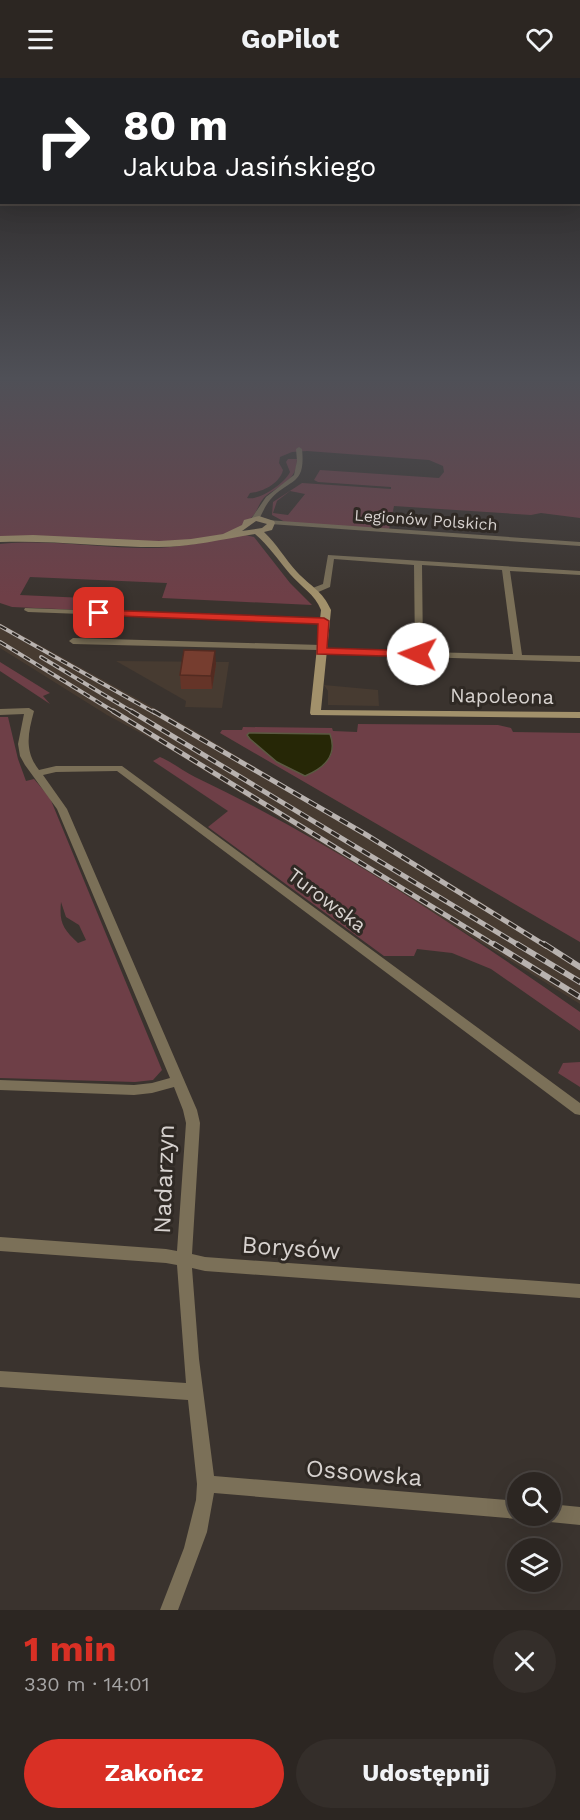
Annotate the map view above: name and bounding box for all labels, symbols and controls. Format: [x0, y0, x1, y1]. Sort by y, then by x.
icon: menu [24, 23, 57, 56]
text: GoPilot [241, 23, 339, 55]
icon: heart [523, 23, 556, 56]
text: 80 m [123, 101, 228, 150]
icon: right [24, 102, 102, 180]
text: Jakuba Jasińskiego [123, 151, 376, 183]
street label: Legionów Polskich [354, 506, 498, 534]
pin [73, 587, 124, 638]
icon: arrive [82, 596, 115, 629]
position arrow [386, 622, 450, 686]
street label: Napoleona [450, 683, 554, 709]
street label: Turowska [283, 863, 371, 937]
street label: Nadarzyn [148, 1124, 180, 1234]
street label: Borysów [241, 1231, 341, 1265]
street label: Ossowska [305, 1454, 423, 1492]
map controls [507, 1472, 561, 1592]
button: search [507, 1472, 561, 1526]
button: layers [507, 1538, 561, 1592]
text: 1 min [24, 1628, 116, 1670]
button: close [493, 1630, 556, 1693]
text: 330 m · 14:01 [24, 1672, 150, 1696]
button: Zakończ [24, 1739, 284, 1808]
button: Udostępnij [296, 1739, 556, 1808]

